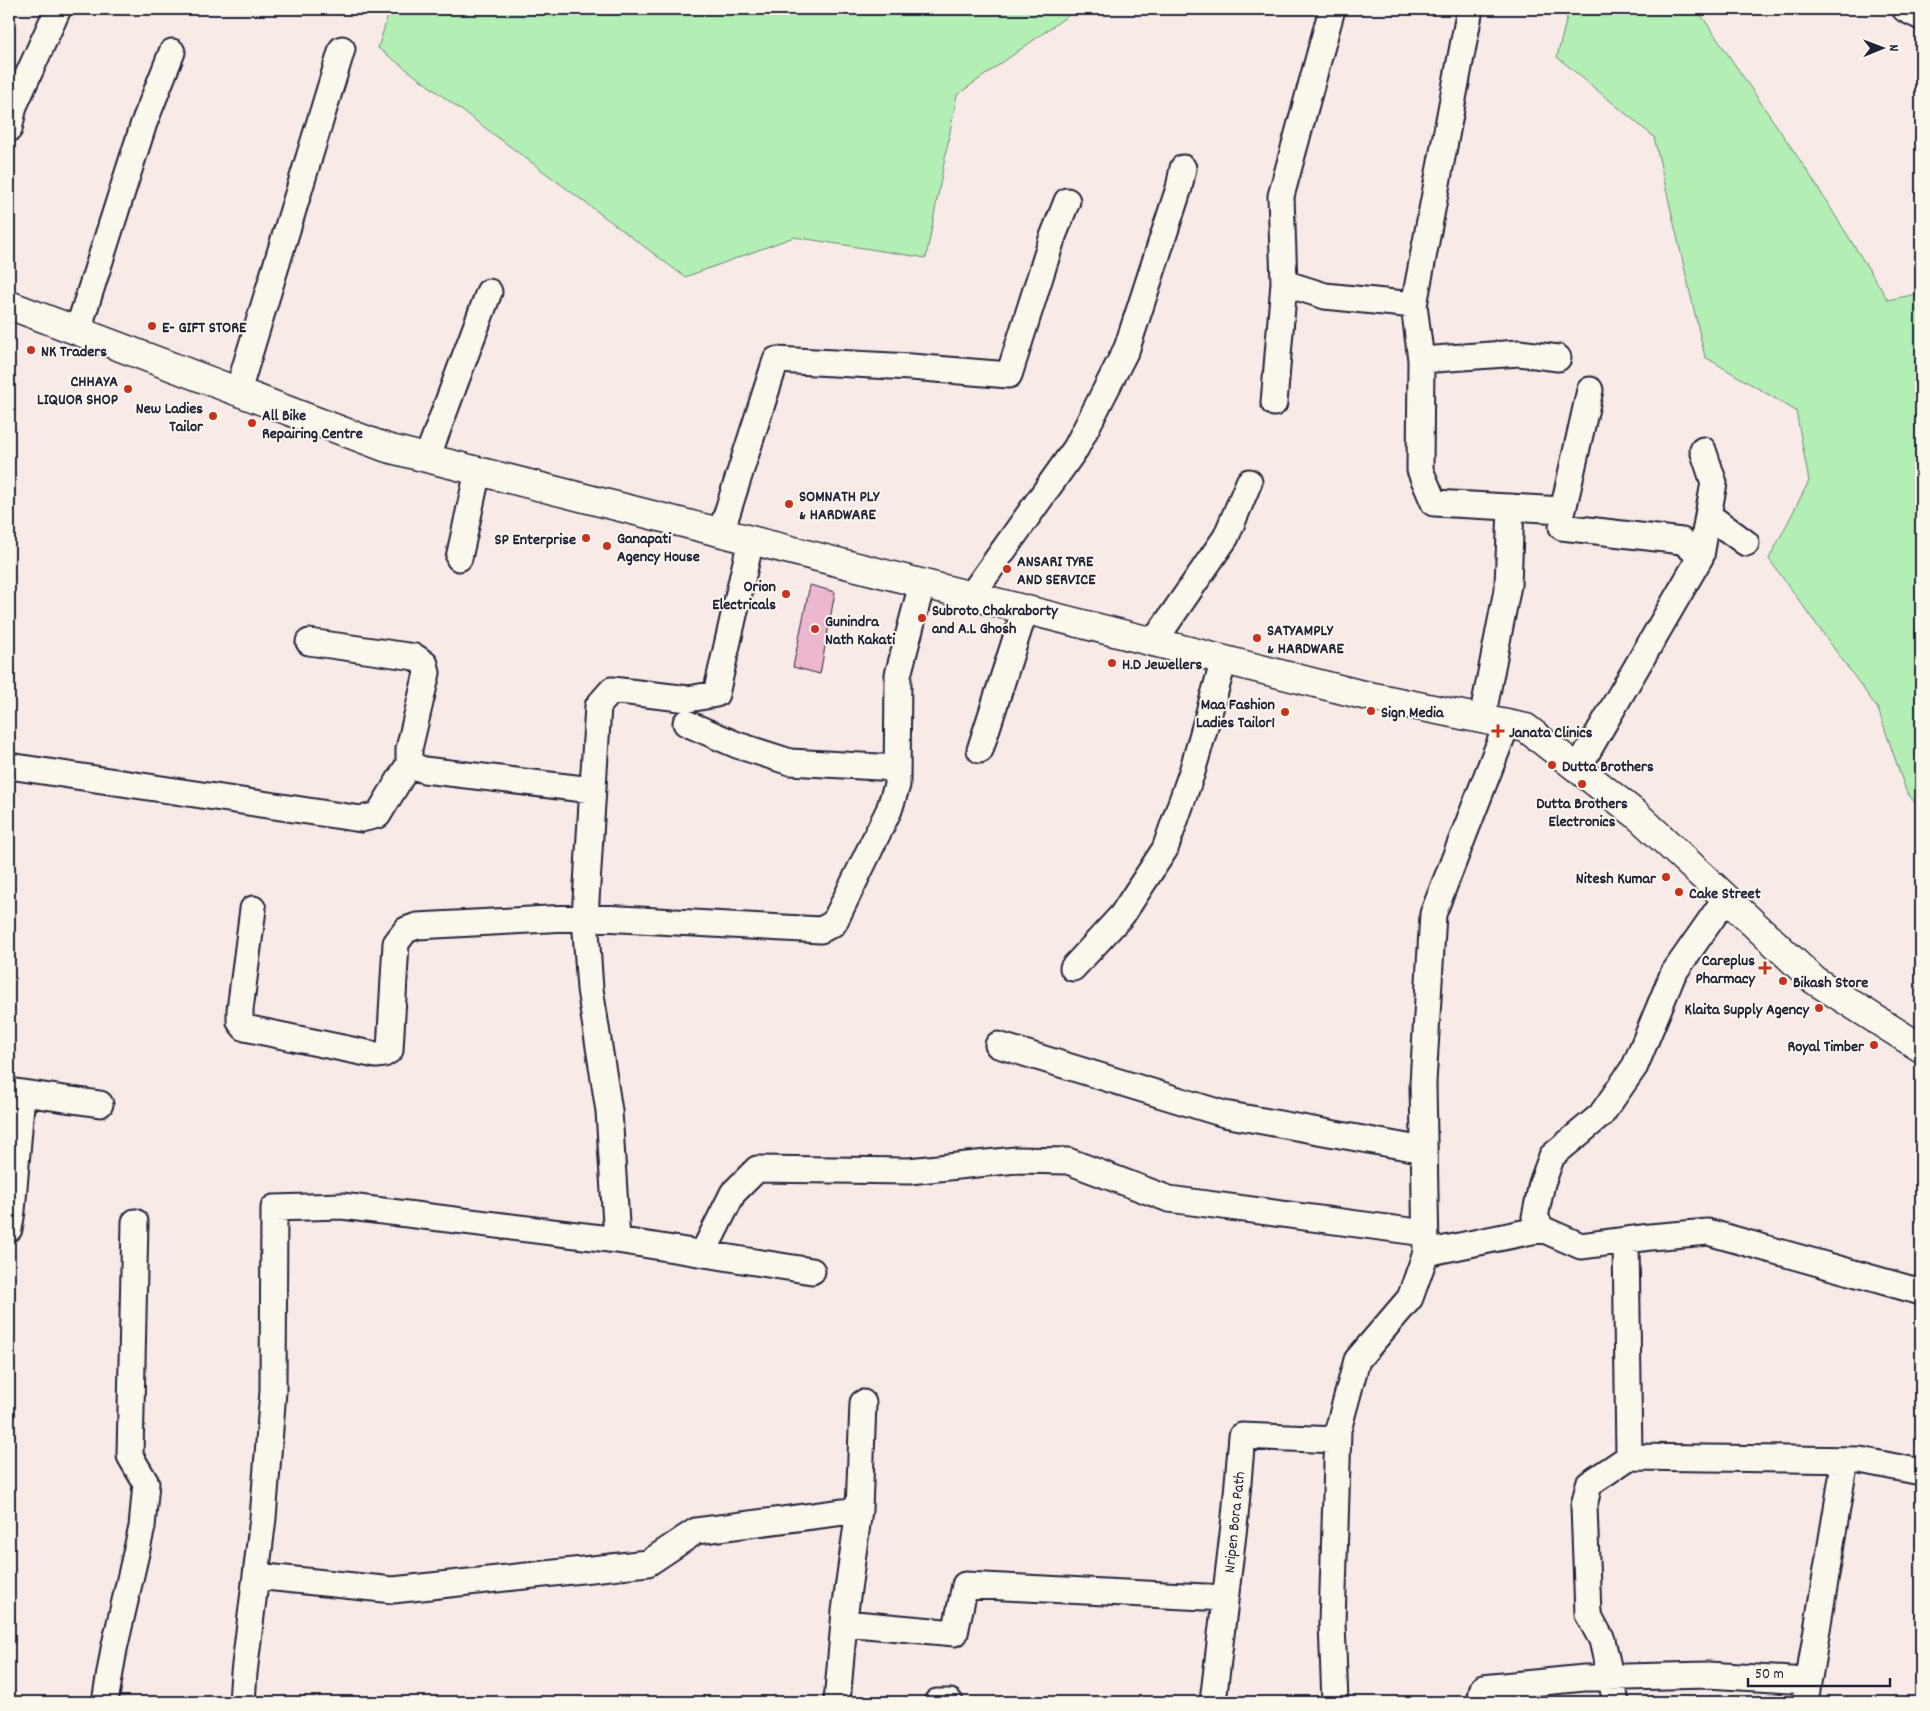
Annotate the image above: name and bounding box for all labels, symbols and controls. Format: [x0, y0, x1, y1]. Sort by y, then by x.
north arrow [1858, 22, 1908, 72]
text: N [1883, 44, 1903, 52]
place label: E- GIFT STORE [162, 317, 247, 340]
marker: E- GIFT STORE [146, 320, 158, 332]
place label: NK Traders [41, 341, 107, 364]
marker: NK Traders [25, 344, 37, 356]
place label: CHHAYA LIQUOR SHOP [37, 371, 119, 412]
marker: CHHAYA LIQUOR SHOP [122, 383, 134, 395]
place label: New Ladies Tailor [136, 398, 204, 439]
place label: All Bike Repairing Centre [262, 405, 363, 446]
marker: New Ladies Tailor [207, 410, 219, 422]
marker: All Bike Repairing Centre [246, 417, 258, 429]
place label: SOMNATH PLY & HARDWARE [799, 486, 880, 527]
marker: SOMNATH PLY & HARDWARE [783, 498, 795, 510]
place label: Ganapati Agency House [617, 528, 700, 569]
place label: SP Enterprise [494, 529, 576, 552]
marker: SP Enterprise [580, 532, 592, 544]
marker: Ganapati Agency House [601, 540, 613, 552]
place label: ANSARI TYRE AND SERVICE [1017, 551, 1096, 592]
marker: ANSARI TYRE AND SERVICE [1001, 563, 1013, 575]
place label: Orion Electricals [712, 576, 776, 617]
marker: Orion Electricals [780, 588, 792, 600]
place label: Subroto Chakraborty and A.L Ghosh [932, 600, 1059, 641]
place label: Gunindra Nath Kakati [825, 611, 895, 652]
marker: Subroto Chakraborty and A.L Ghosh [916, 612, 928, 624]
place label: SATYAMPLY & HARDWARE [1267, 620, 1344, 661]
marker: Gunindra Nath Kakati [809, 623, 821, 635]
marker: SATYAMPLY & HARDWARE [1251, 632, 1263, 644]
place label: H.D Jewellers [1122, 654, 1203, 677]
marker: H.D Jewellers [1106, 657, 1118, 669]
place label: Maa Fashion Ladies Tailor1 [1196, 694, 1275, 735]
place label: Sign Media [1381, 702, 1445, 725]
marker: Sign Media [1365, 705, 1377, 717]
marker: Maa Fashion Ladies Tailor1 [1279, 706, 1291, 718]
place label: Janata Clinics [1509, 722, 1593, 745]
marker: Janata Clinics [1491, 724, 1505, 738]
place label: Dutta Brothers [1562, 756, 1654, 779]
marker: Dutta Brothers [1546, 759, 1558, 771]
marker: Dutta Brothers Electronics [1576, 778, 1588, 790]
place label: Dutta Brothers Electronics [1536, 793, 1628, 834]
place label: Nitesh Kumar [1576, 868, 1657, 891]
marker: Nitesh Kumar [1660, 871, 1672, 883]
place label: Cake Street [1689, 883, 1761, 906]
marker: Cake Street [1673, 886, 1685, 898]
place label: Careplus Pharmacy [1696, 950, 1757, 991]
marker: Careplus Pharmacy [1759, 962, 1771, 974]
place label: Bikash Store [1793, 972, 1868, 995]
marker: Bikash Store [1777, 975, 1789, 987]
place label: Klaita Supply Agency [1685, 999, 1811, 1022]
marker: Klaita Supply Agency [1813, 1002, 1825, 1014]
place label: Royal Timber [1787, 1036, 1865, 1059]
marker: Royal Timber [1868, 1039, 1880, 1051]
street label: Nripen Bora Path [1219, 1470, 1252, 1574]
scale bar [1748, 1656, 1890, 1688]
text: 50 m [1755, 1664, 1784, 1686]

